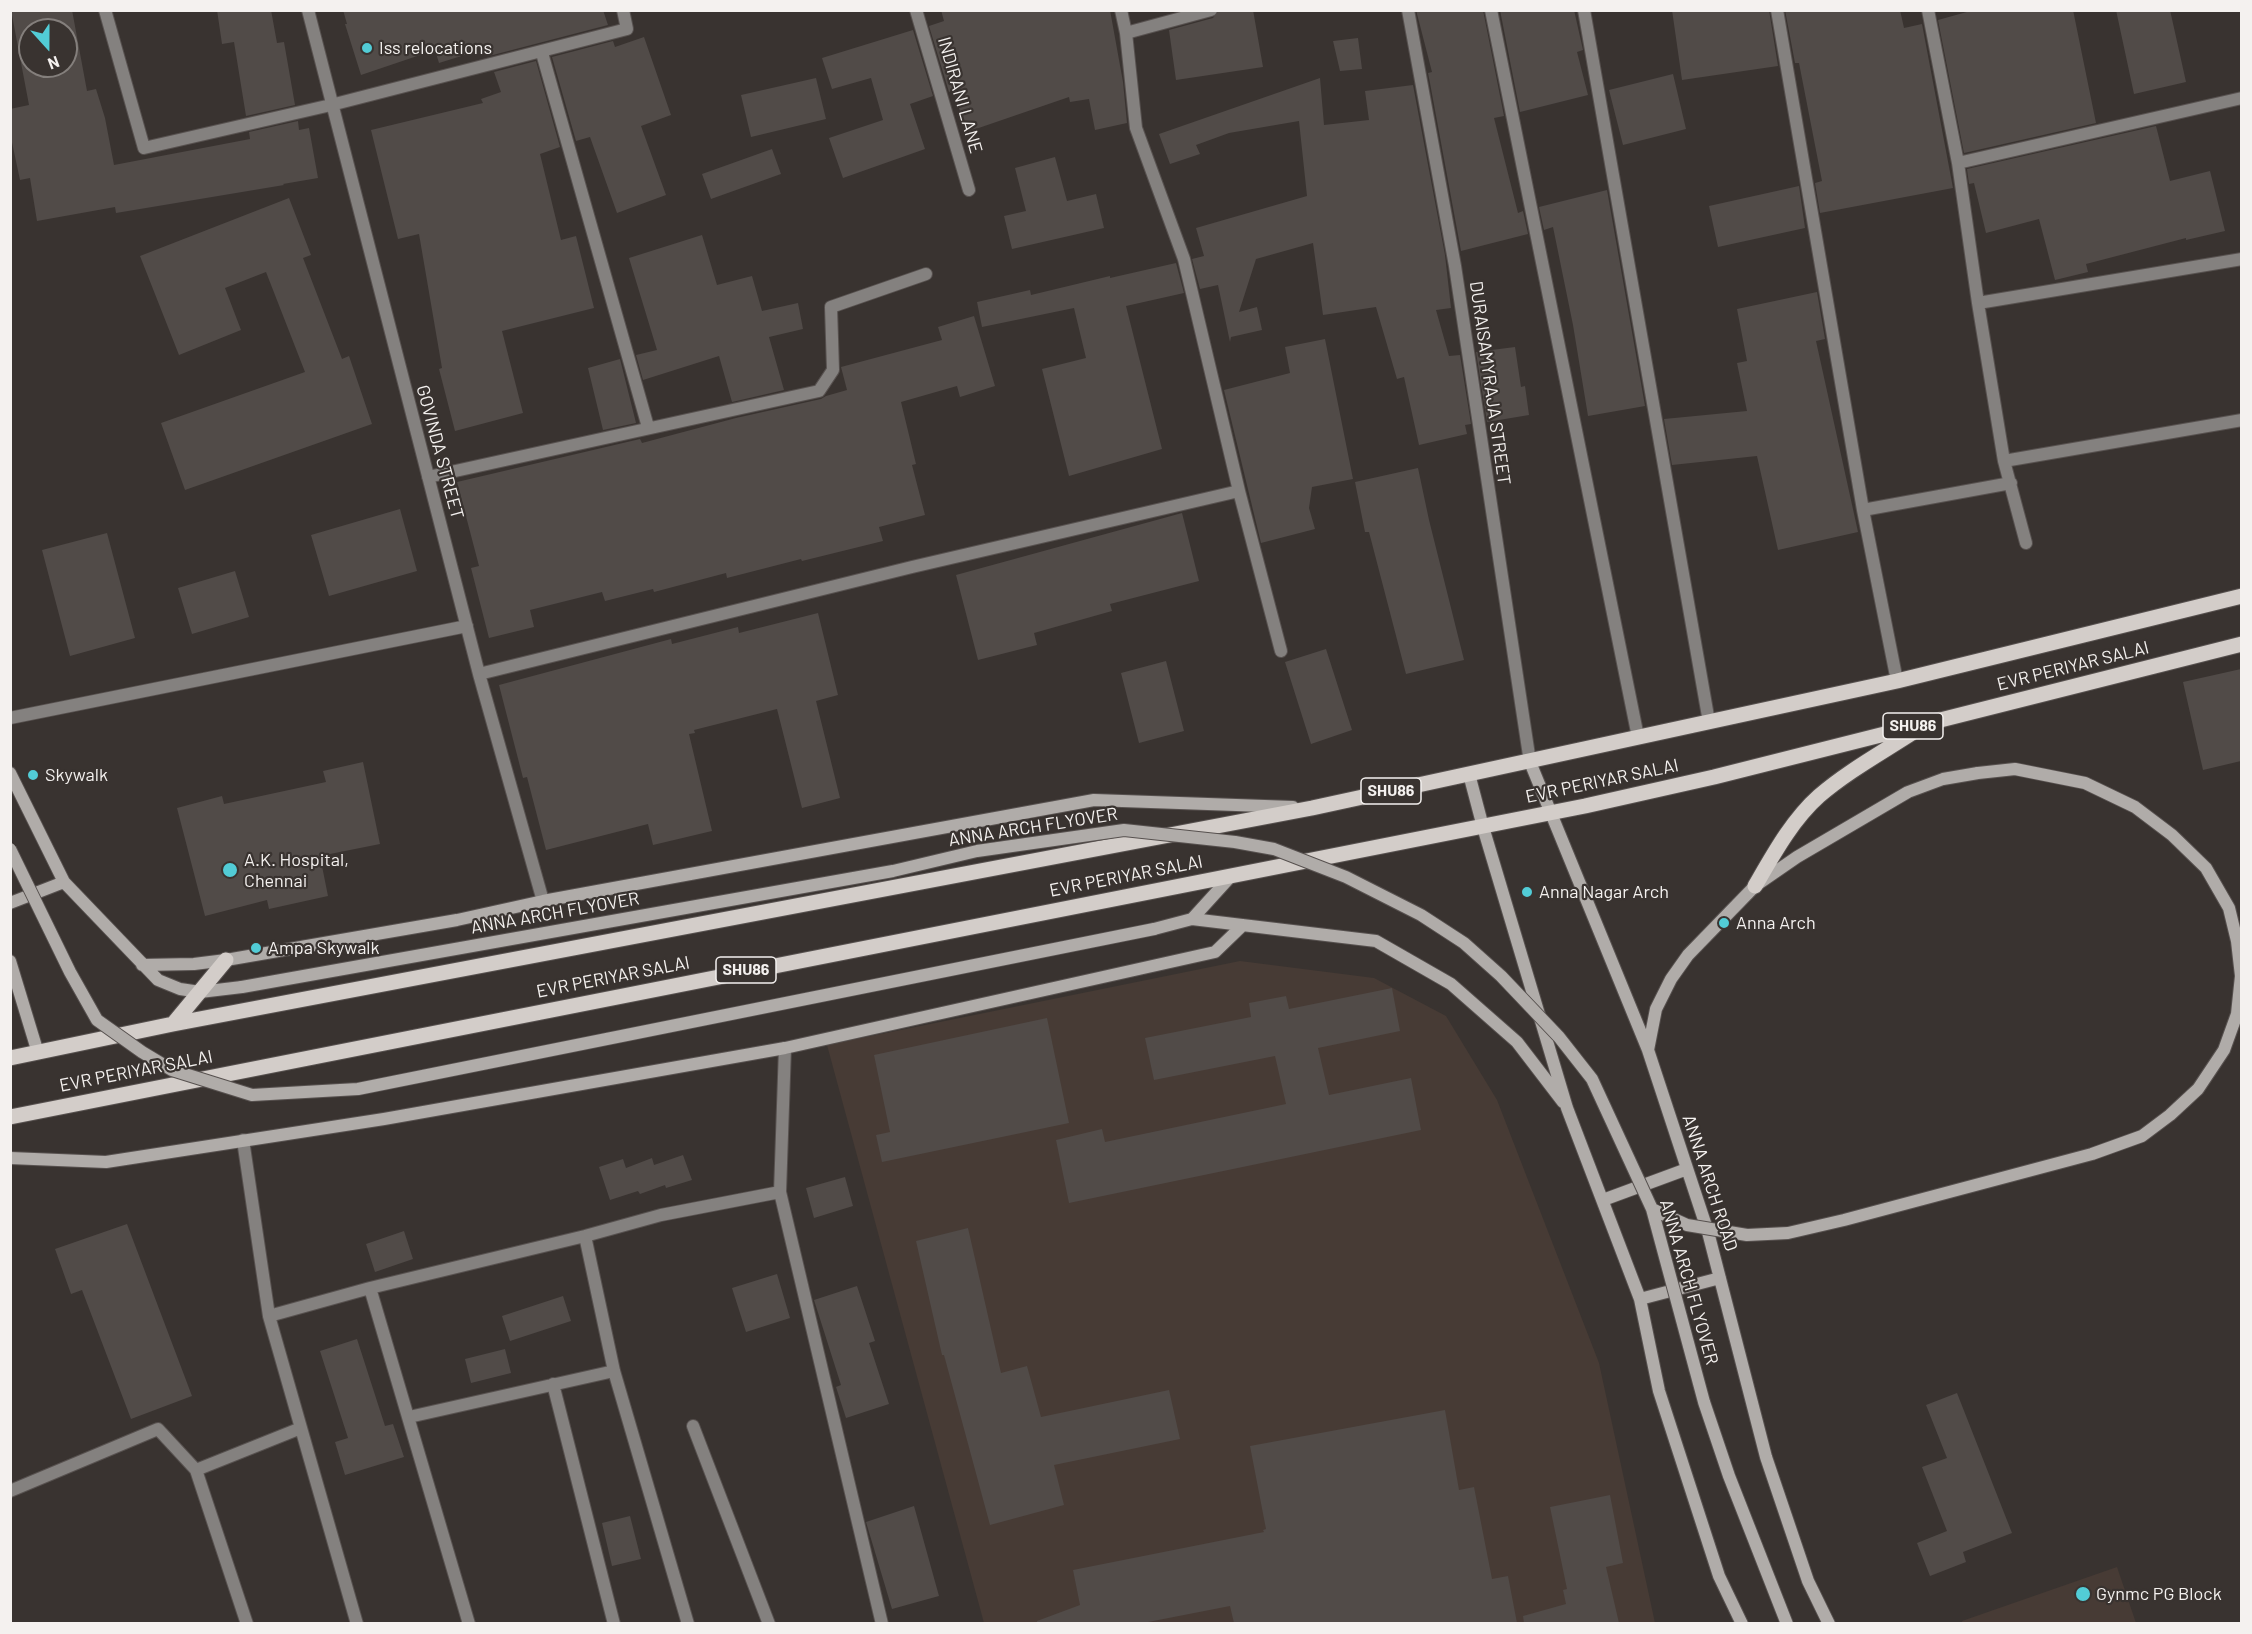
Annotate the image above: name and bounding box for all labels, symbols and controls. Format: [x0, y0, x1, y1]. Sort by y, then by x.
north arrow [18, 18, 78, 78]
street label: INDIRANI LANE [933, 34, 987, 156]
place label: Iss relocations [379, 37, 492, 59]
marker: Iss relocations [360, 41, 374, 55]
text: N [46, 53, 62, 74]
street label: DURAISAMYRAJA STREET [1465, 280, 1515, 486]
street label: GOVINDA STREET [412, 383, 468, 521]
street label: EVR PERIYAR SALAI [1995, 637, 2151, 695]
road number: SHU86 [1883, 713, 1943, 739]
street label: EVR PERIYAR SALAI [1524, 754, 1680, 808]
place label: Skywalk [45, 764, 108, 786]
marker: Skywalk [26, 768, 40, 782]
road number: SHU86 [1361, 778, 1421, 804]
street label: ANNA ARCH FLYOVER [947, 803, 1119, 851]
place label: A.K. Hospital, Chennai [244, 849, 349, 892]
street label: EVR PERIYAR SALAI [1047, 851, 1205, 901]
marker: A.K. Hospital, Chennai [221, 861, 239, 879]
place label: Anna Nagar Arch [1539, 881, 1669, 903]
marker: Anna Nagar Arch [1520, 885, 1534, 899]
street label: ANNA ARCH FLYOVER [469, 888, 641, 938]
place label: Anna Arch [1736, 912, 1816, 934]
marker: Anna Arch [1717, 916, 1731, 930]
place label: Ampa Skywalk [268, 937, 380, 959]
marker: Ampa Skywalk [249, 941, 263, 955]
street label: EVR PERIYAR SALAI [534, 952, 692, 1002]
road number: SHU86 [716, 957, 776, 983]
street label: EVR PERIYAR SALAI [57, 1046, 215, 1096]
street label: ANNA ARCH ROAD [1678, 1112, 1742, 1254]
street label: ANNA ARCH FLYOVER [1655, 1197, 1723, 1367]
place label: Gynmc PG Block [2096, 1583, 2222, 1605]
marker: Gynmc PG Block [2074, 1585, 2092, 1603]

